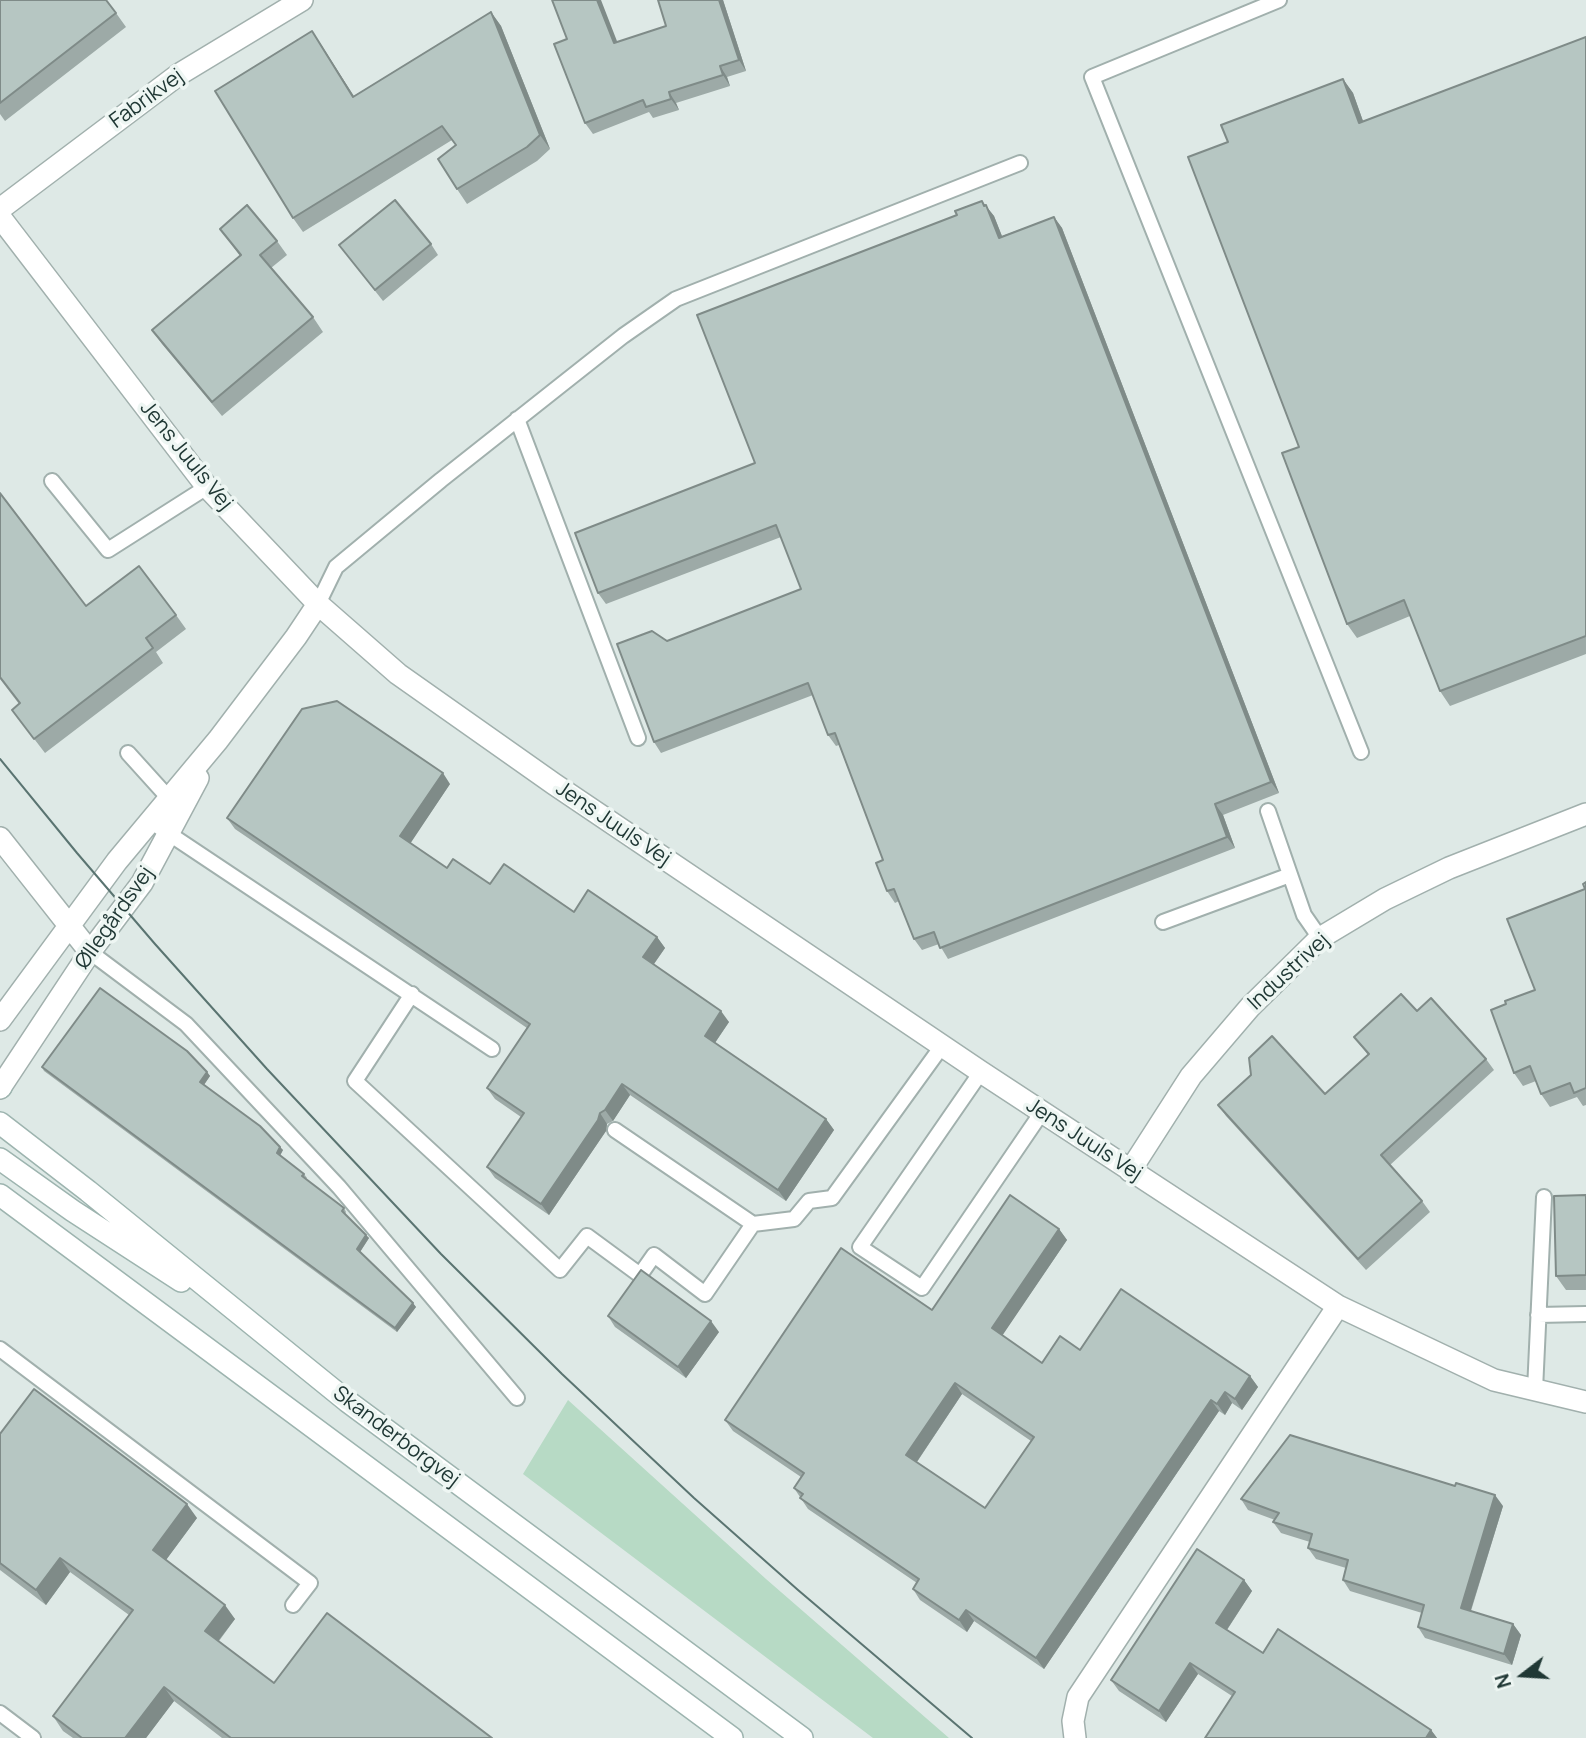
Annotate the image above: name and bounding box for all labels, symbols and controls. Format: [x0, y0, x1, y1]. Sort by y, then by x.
street label: Fabrikvej [105, 64, 189, 134]
street label: Jens Juuls Vej [134, 396, 238, 516]
street label: Jens Juuls Vej [551, 776, 675, 872]
street label: Øllegårdsvej [70, 862, 160, 974]
street label: Industrivej [1243, 928, 1335, 1016]
street label: Jens Juuls Vej [1021, 1093, 1147, 1187]
street label: Skanderborgvej [328, 1381, 464, 1493]
north arrow [1488, 1640, 1558, 1710]
text: N [1488, 1671, 1517, 1691]

